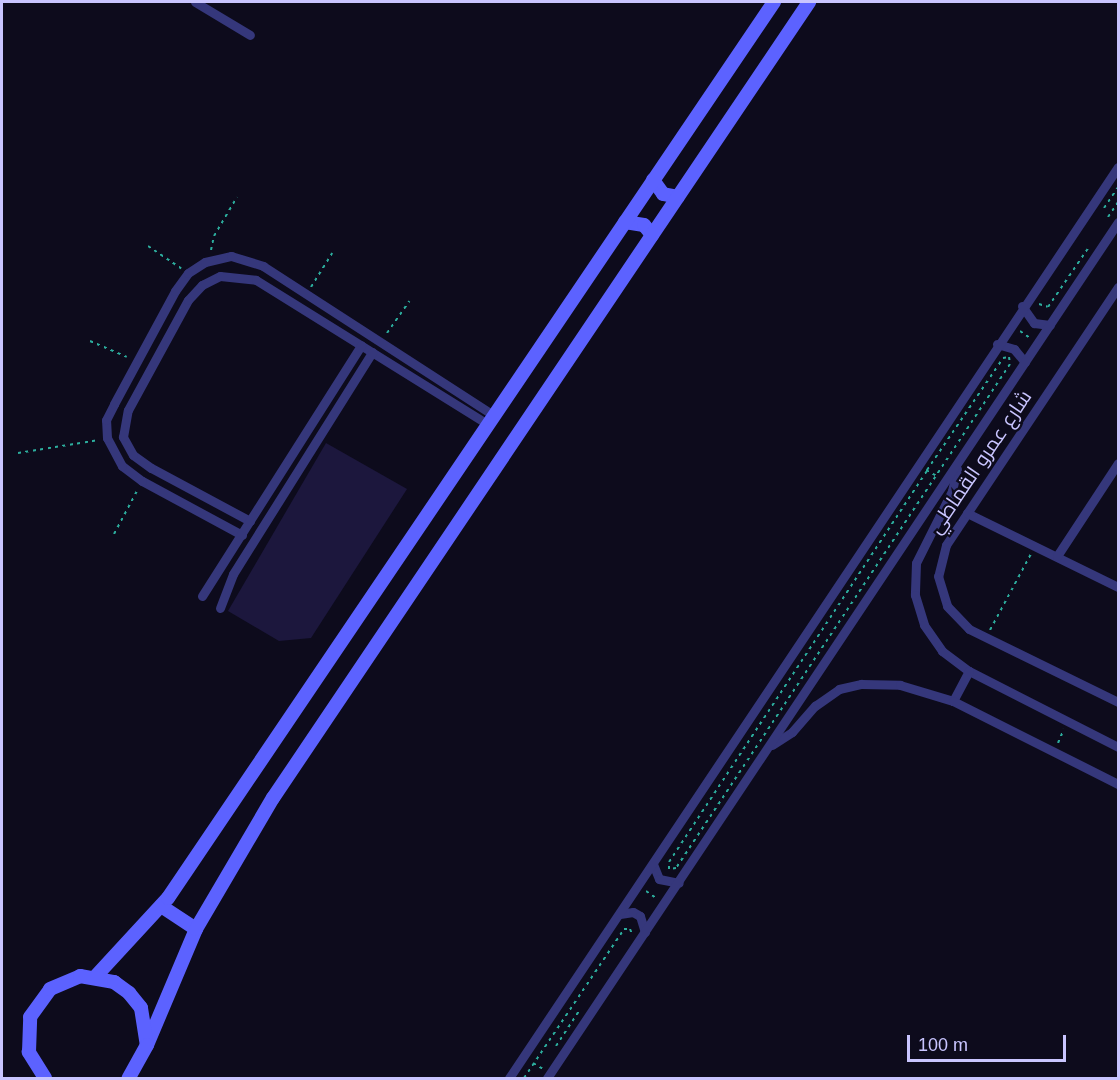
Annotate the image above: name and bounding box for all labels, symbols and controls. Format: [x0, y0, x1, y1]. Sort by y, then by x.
street label: شارع عمرو القماطي [923, 386, 1037, 538]
scale bar [910, 1023, 1069, 1061]
text: 100 m [918, 1035, 968, 1055]

